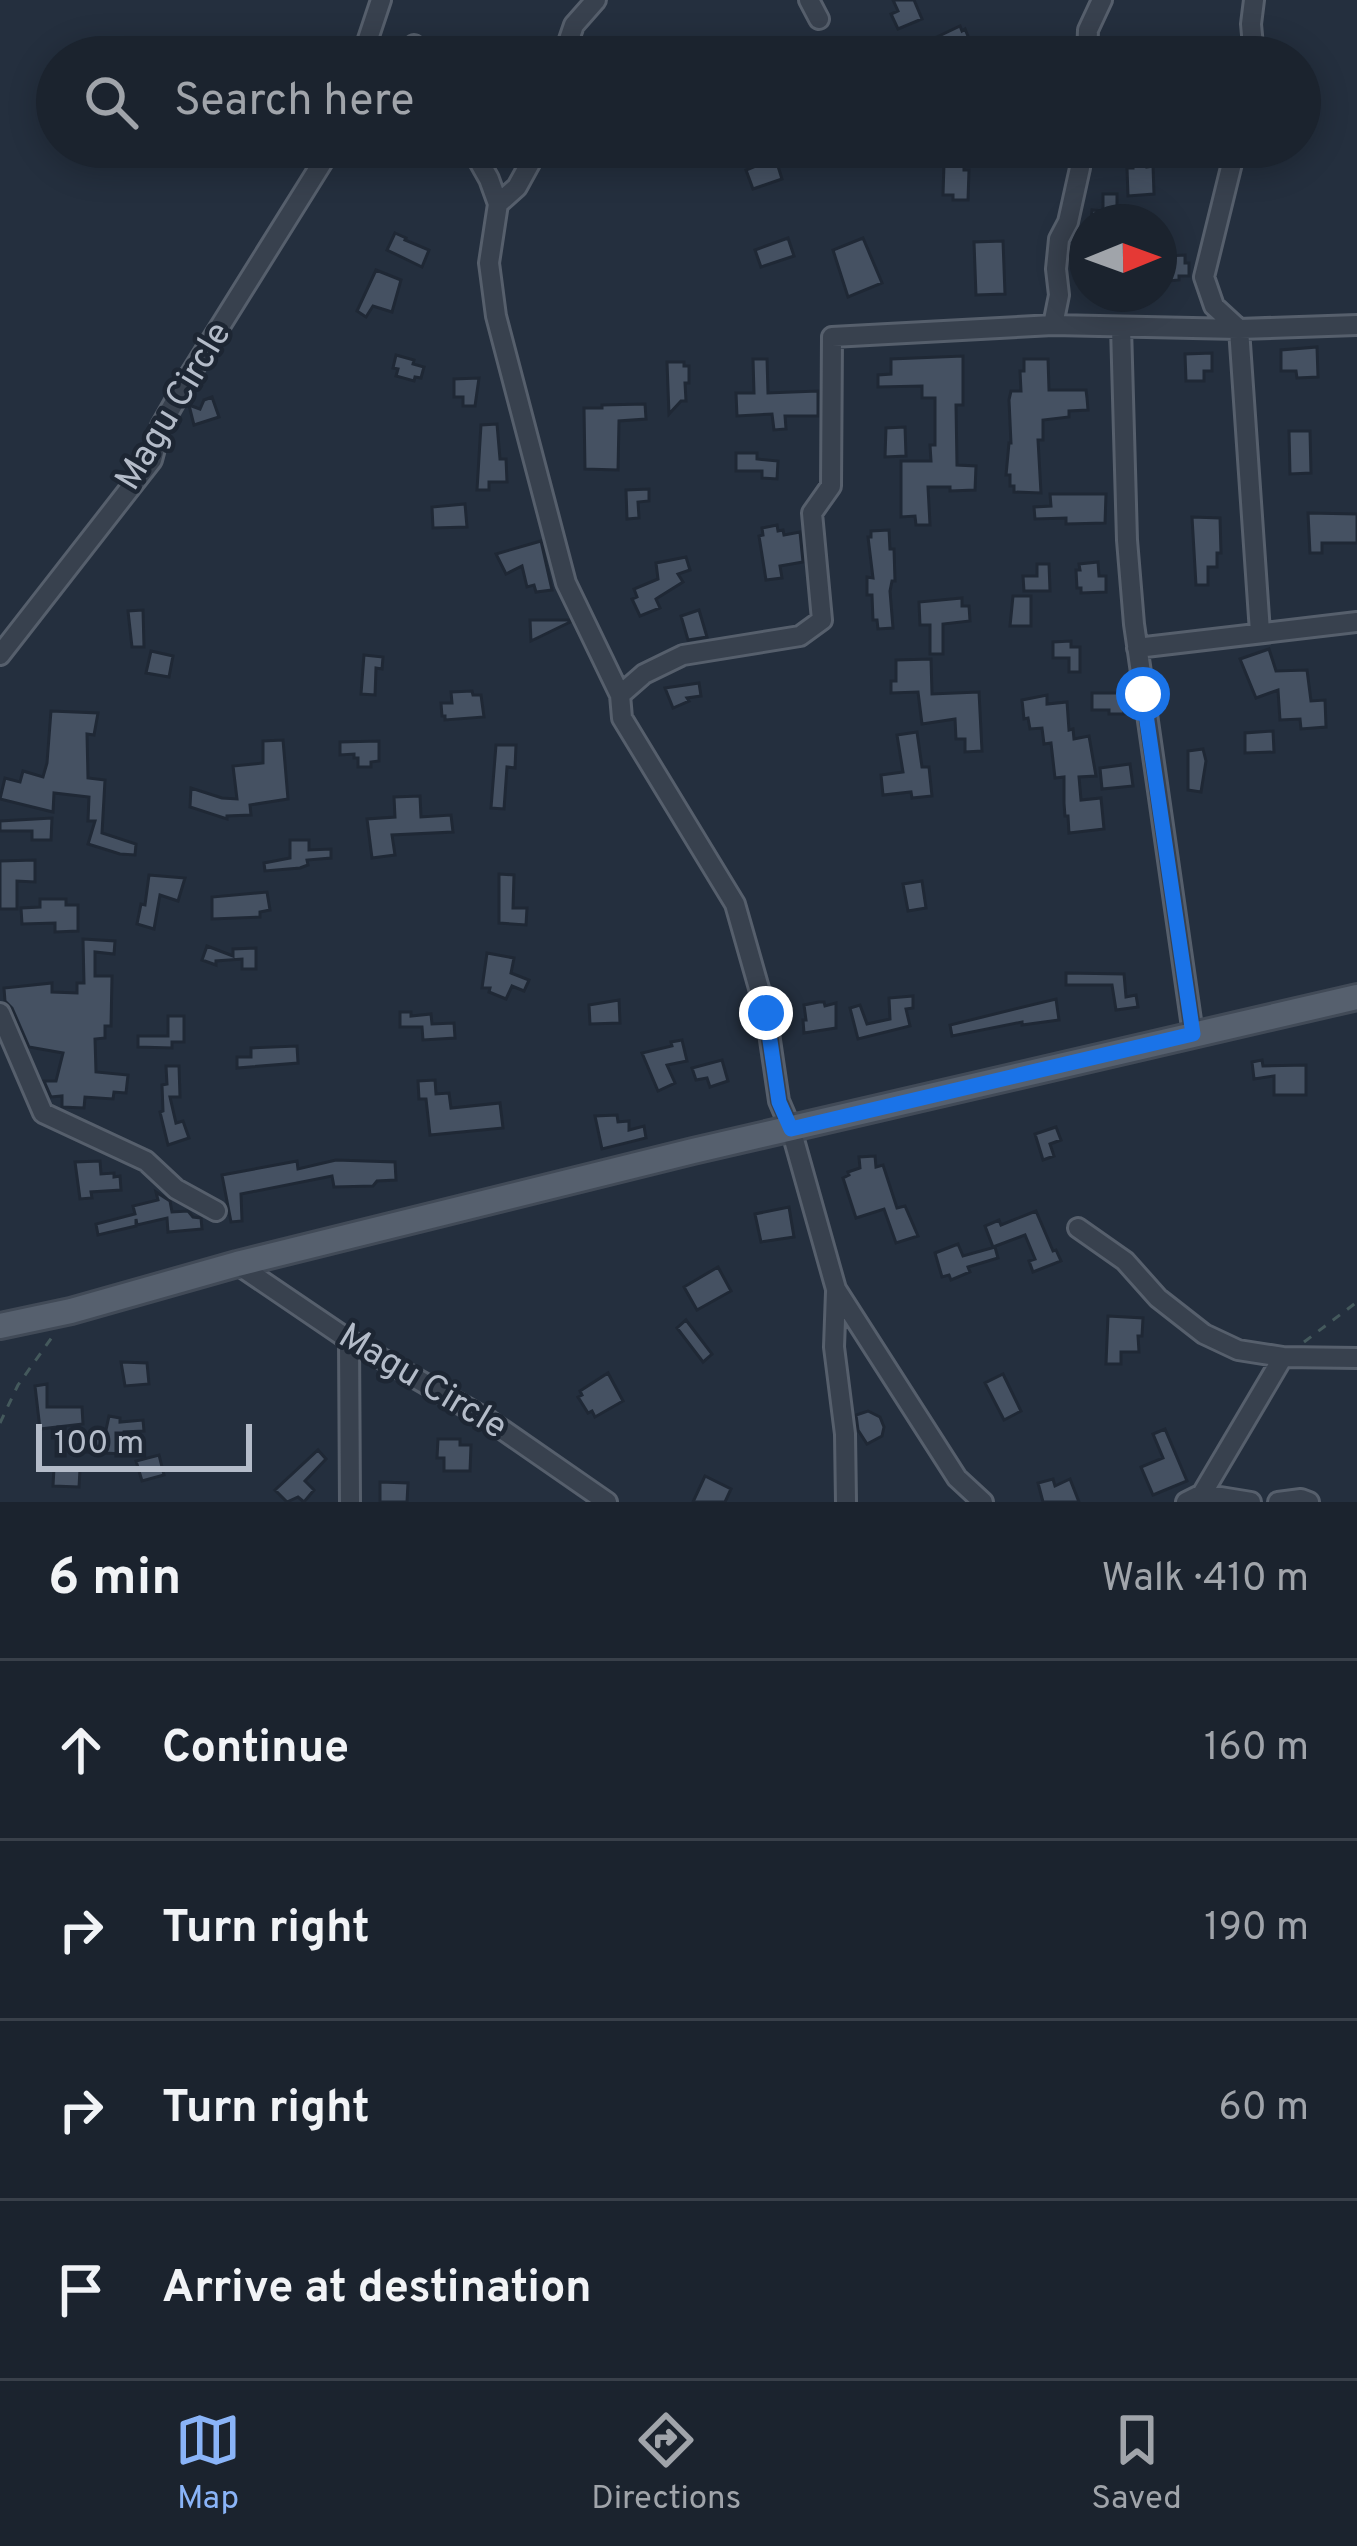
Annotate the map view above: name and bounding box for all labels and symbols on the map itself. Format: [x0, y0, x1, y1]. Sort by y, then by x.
north arrow [1069, 204, 1177, 312]
street label: Magu Circle [107, 314, 243, 500]
route start [1116, 667, 1170, 721]
route end [739, 986, 793, 1040]
street label: Magu Circle [329, 1315, 515, 1451]
scale bar [36, 1418, 252, 1471]

